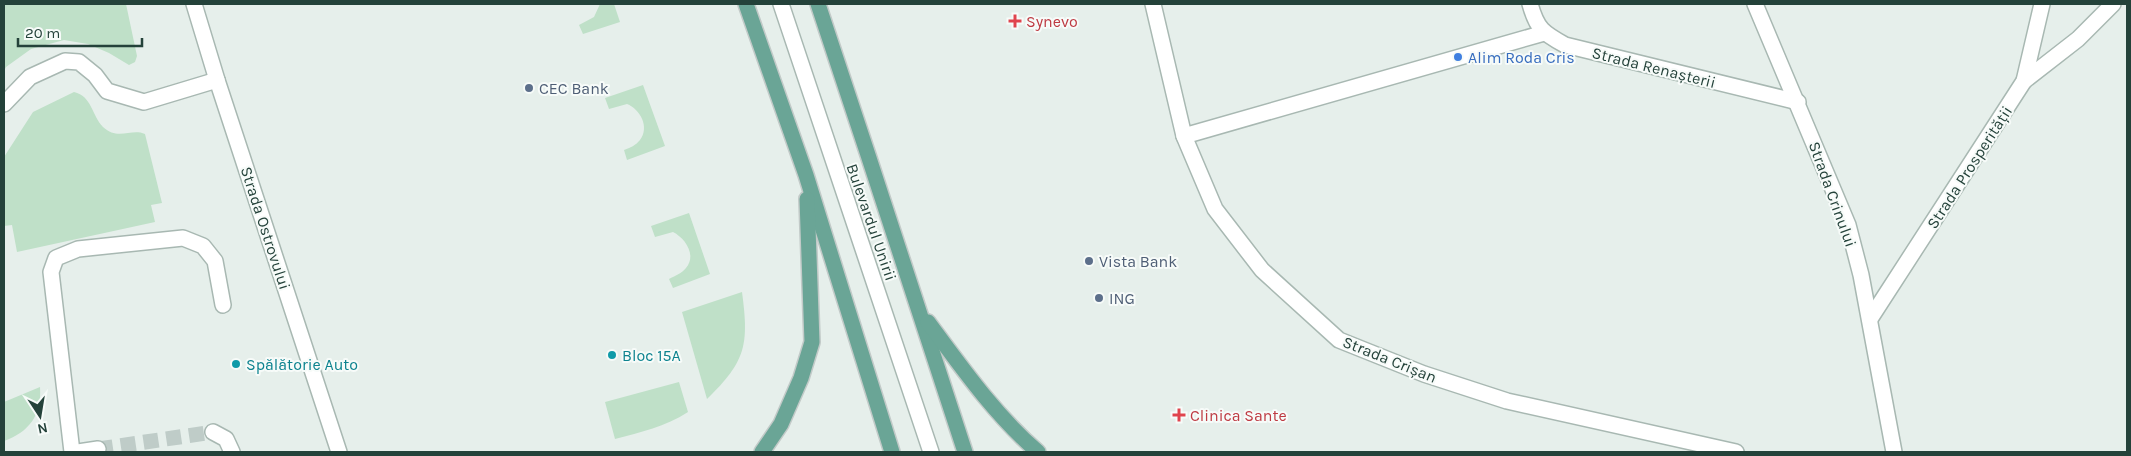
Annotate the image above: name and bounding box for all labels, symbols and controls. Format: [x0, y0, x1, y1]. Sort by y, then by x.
place label: Synevo [1026, 12, 1078, 31]
marker: Synevo [1008, 14, 1022, 28]
scale bar [18, 15, 141, 47]
text: 20 m [25, 24, 60, 42]
street label: Strada Renașterii [1590, 43, 1718, 92]
place label: Alim Roda Cris [1468, 48, 1575, 67]
marker: Alim Roda Cris [1452, 51, 1464, 63]
place label: CEC Bank [539, 79, 609, 98]
marker: CEC Bank [523, 82, 535, 94]
street label: Strada Prosperității [1923, 102, 2016, 232]
street label: Strada Crinului [1805, 139, 1860, 250]
street label: Bulevardul Unirii [843, 161, 900, 283]
street label: Strada Ostrovului [237, 164, 294, 292]
place label: Vista Bank [1099, 252, 1177, 271]
marker: Vista Bank [1083, 255, 1095, 267]
place label: ING [1109, 289, 1135, 308]
marker: ING [1093, 292, 1105, 304]
street label: Strada Crișan [1340, 332, 1440, 387]
place label: Bloc 15A [622, 346, 681, 365]
marker: Bloc 15A [606, 349, 618, 361]
place label: Spălătorie Auto [246, 355, 358, 374]
marker: Spălătorie Auto [230, 358, 242, 370]
north arrow [15, 391, 65, 441]
place label: Clinica Sante [1190, 406, 1287, 425]
marker: Clinica Sante [1172, 408, 1186, 422]
text: N [36, 419, 49, 438]

